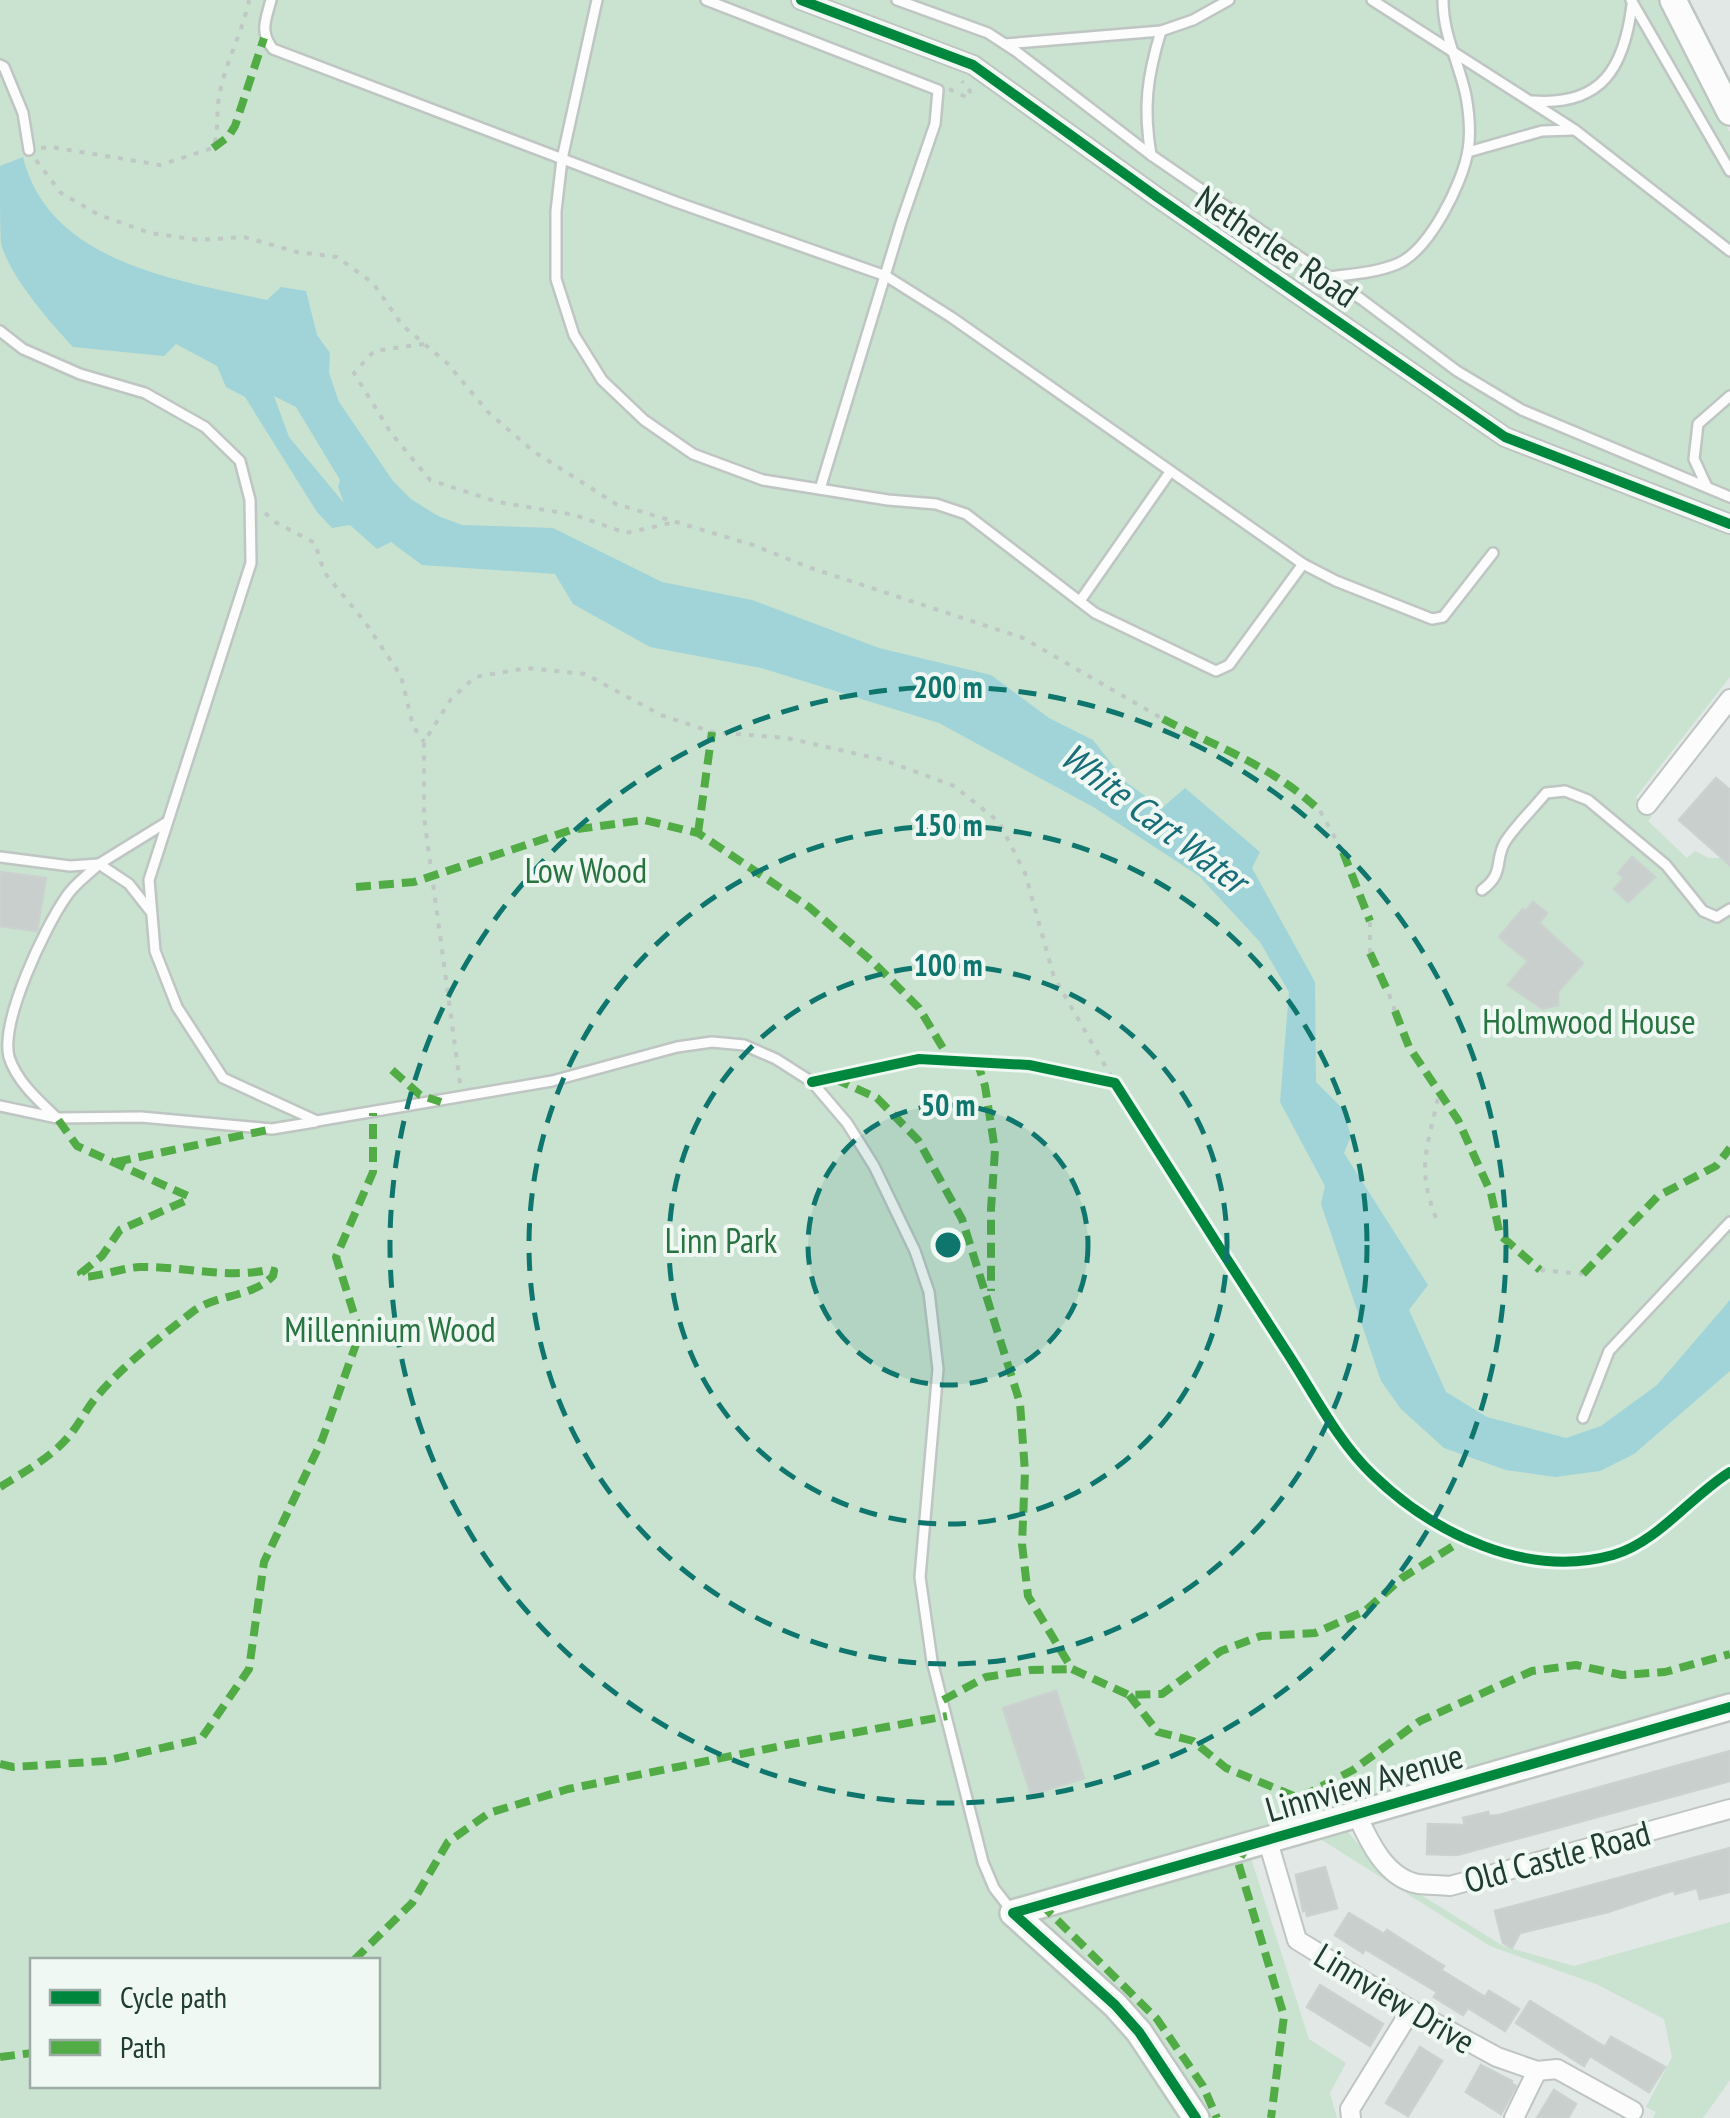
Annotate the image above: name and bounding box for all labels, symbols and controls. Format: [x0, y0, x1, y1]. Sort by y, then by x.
street label: Netherlee Road [1187, 175, 1367, 317]
text: 200 m [913, 667, 983, 706]
water label: White Cart Water [1052, 731, 1262, 906]
text: 150 m [913, 805, 983, 844]
park label: Low Wood [525, 847, 647, 893]
text: 100 m [913, 945, 983, 984]
park label: Holmwood House [1482, 998, 1696, 1044]
text: 50 m [921, 1085, 975, 1124]
park label: Linn Park [665, 1217, 778, 1263]
centre of rings [930, 1227, 966, 1263]
park label: Millennium Wood [284, 1306, 496, 1352]
street label: Linnview Avenue [1260, 1732, 1468, 1832]
street label: Old Castle Road [1459, 1809, 1655, 1903]
street label: Linnview Drive [1306, 1932, 1484, 2064]
legend [30, 1958, 380, 2088]
text: Cycle path [120, 1977, 227, 2016]
text: Path [120, 2027, 166, 2066]

